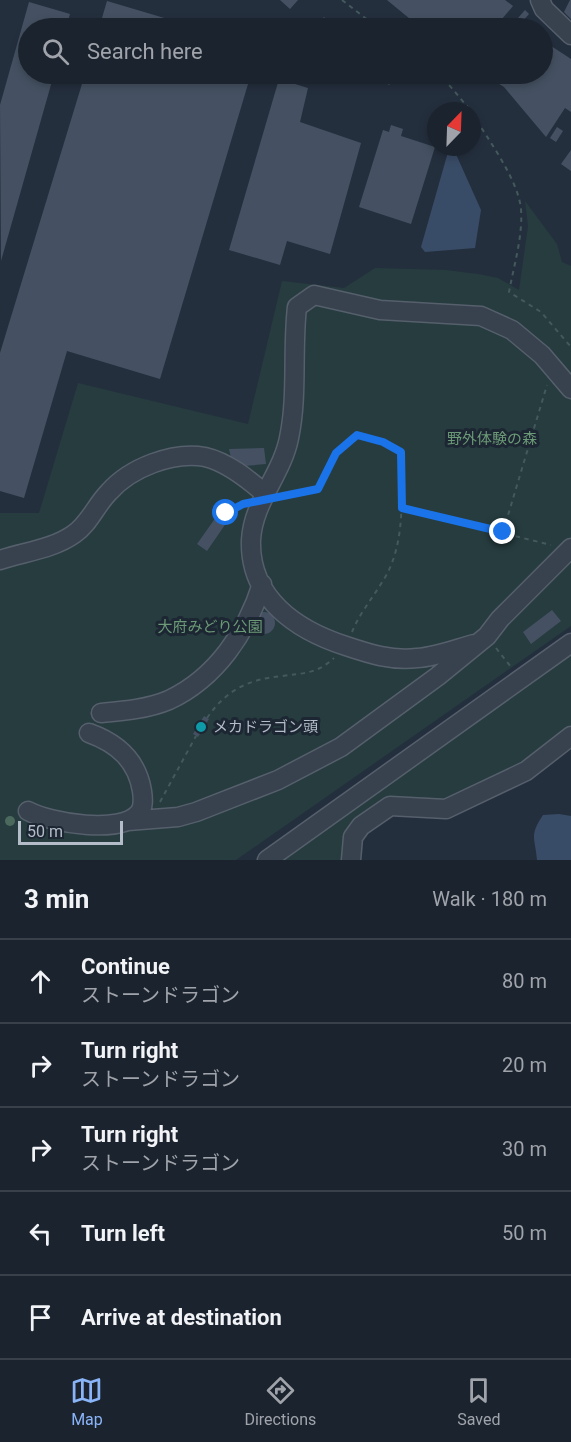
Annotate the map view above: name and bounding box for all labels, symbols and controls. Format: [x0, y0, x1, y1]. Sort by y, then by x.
search box [18, 18, 553, 84]
icon: search [39, 35, 72, 68]
text: Search here [87, 39, 203, 64]
north arrow [427, 102, 481, 156]
park label: 野外体験の森 [447, 430, 537, 448]
route start [212, 499, 238, 525]
route end [489, 518, 515, 544]
park label: 大府みどり公園 [157, 618, 263, 636]
place label: メカドラゴン頭 [213, 718, 318, 736]
marker: メカドラゴン頭 [194, 720, 208, 734]
scale bar [18, 818, 123, 846]
text: 50 m [27, 822, 63, 841]
text: 3 min [24, 884, 89, 914]
text: Walk · 180 m [432, 887, 547, 911]
text: Continue [81, 954, 170, 979]
icon: ahead [24, 965, 57, 998]
text: 80 m [502, 969, 547, 993]
text: ストーンドラゴン [81, 983, 240, 1007]
text: Turn right [81, 1038, 178, 1063]
icon: right [24, 1049, 57, 1082]
text: 20 m [502, 1053, 547, 1077]
text: ストーンドラゴン [81, 1067, 240, 1091]
text: Turn right [81, 1122, 178, 1147]
icon: right [24, 1133, 57, 1166]
text: 30 m [502, 1137, 547, 1161]
text: ストーンドラゴン [81, 1151, 240, 1175]
icon: left [24, 1217, 57, 1250]
text: Turn left [81, 1221, 165, 1246]
text: 50 m [502, 1221, 547, 1245]
icon: arrive [24, 1301, 57, 1334]
text: Arrive at destination [81, 1305, 282, 1330]
tab: Map [70, 1374, 103, 1429]
tab: Directions [244, 1374, 316, 1429]
tab: Saved [457, 1374, 501, 1429]

